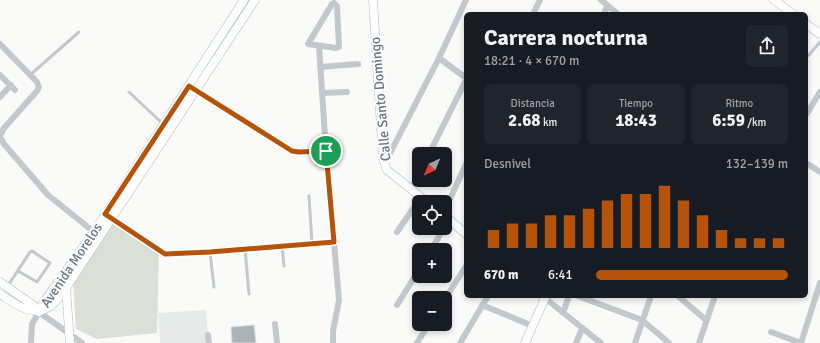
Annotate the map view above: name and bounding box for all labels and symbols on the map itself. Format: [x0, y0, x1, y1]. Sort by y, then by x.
street label: Calle Santo Domingo [367, 36, 394, 162]
pin [309, 134, 343, 168]
north arrow [412, 147, 452, 187]
street label: Avenida Morelos [37, 220, 106, 311]

